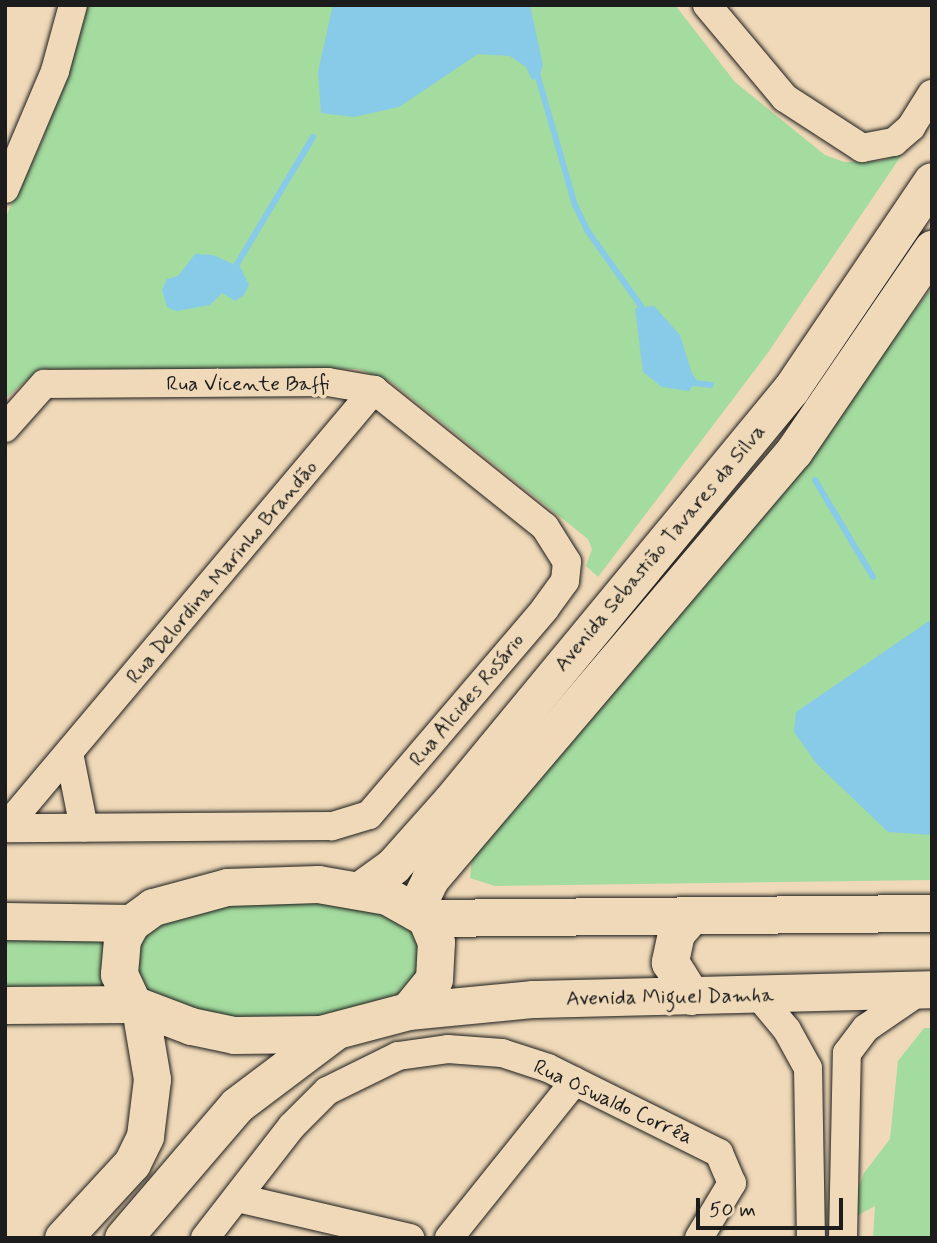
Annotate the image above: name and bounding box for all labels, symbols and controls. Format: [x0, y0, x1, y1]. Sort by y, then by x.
street label: Rua Vicente Baffi [167, 371, 329, 397]
street label: Avenida Sebastião Tavares da Silva [552, 423, 768, 673]
street label: Rua Delordina Marinho Brandão [119, 453, 325, 691]
street label: Rua Alcides Rosário [403, 627, 531, 773]
street label: Avenida Miguel Damha [569, 983, 771, 1011]
street label: Rua Oswaldo Corrêa [528, 1053, 698, 1151]
scale bar [699, 1184, 846, 1228]
text: 50 m [709, 1196, 756, 1224]

